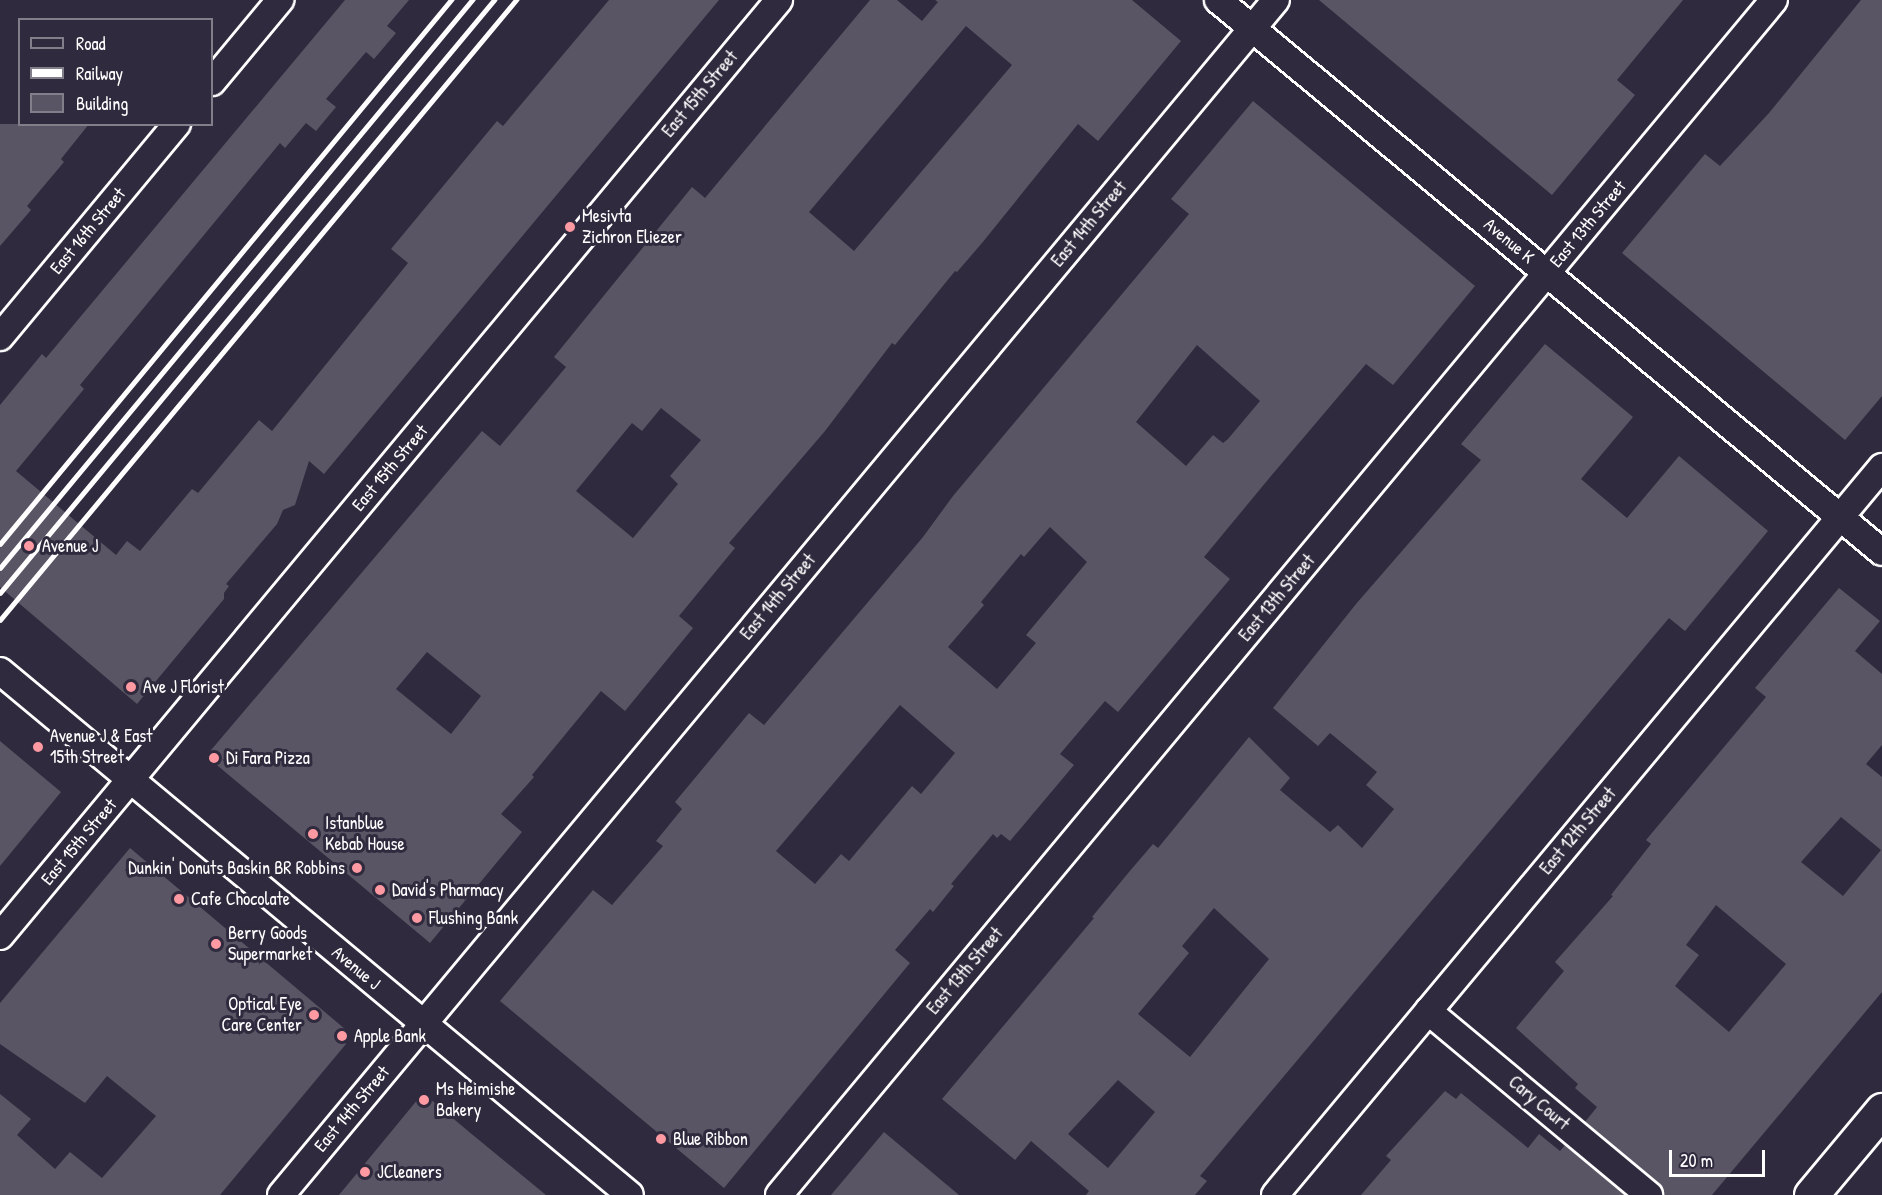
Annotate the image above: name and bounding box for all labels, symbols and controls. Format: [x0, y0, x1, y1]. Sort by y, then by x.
legend [18, 18, 213, 126]
text: Road [76, 31, 106, 56]
street label: East 15th Street [658, 46, 742, 142]
text: Railway [76, 61, 123, 86]
text: Building [76, 91, 128, 116]
street label: East 13th Street [1545, 176, 1631, 272]
street label: East 14th Street [1047, 177, 1131, 271]
street label: East 16th Street [46, 184, 130, 278]
place label: Mesivta Zichron Eliezer [582, 206, 682, 248]
street label: Avenue K [1479, 214, 1539, 268]
marker: Mesivta Zichron Eliezer [563, 220, 577, 234]
street label: East 15th Street [348, 420, 432, 516]
place label: Avenue J [42, 535, 98, 557]
marker: Avenue J [20, 537, 38, 555]
street label: East 14th Street [736, 550, 820, 644]
street label: East 13th Street [1234, 550, 1320, 646]
place label: Ave J Florist [143, 676, 224, 698]
marker: Ave J Florist [124, 680, 138, 694]
place label: Avenue J & East 15th Street [50, 726, 152, 768]
marker: Avenue J & East 15th Street [31, 740, 45, 754]
place label: Di Fara Pizza [226, 747, 310, 769]
marker: Di Fara Pizza [207, 751, 221, 765]
street label: East 12th Street [1535, 783, 1621, 879]
street label: East 15th Street [37, 794, 121, 890]
place label: Istanblue Kebab House [325, 813, 405, 856]
marker: Istanblue Kebab House [306, 827, 320, 841]
place label: Dunkin' Donuts Baskin BR Robbins [128, 857, 345, 879]
marker: Dunkin' Donuts Baskin BR Robbins [350, 861, 364, 875]
place label: David's Pharmacy [392, 879, 504, 901]
marker: David's Pharmacy [373, 883, 387, 897]
place label: Cafe Chocolate [191, 888, 290, 910]
marker: Cafe Chocolate [172, 892, 186, 906]
place label: Flushing Bank [429, 907, 518, 929]
marker: Flushing Bank [410, 911, 424, 925]
place label: Berry Goods Supermarket [228, 923, 312, 966]
street label: East 13th Street [922, 923, 1008, 1019]
marker: Berry Goods Supermarket [209, 937, 223, 951]
street label: Avenue J [327, 942, 385, 994]
place label: Optical Eye Care Center [221, 994, 302, 1036]
marker: Optical Eye Care Center [307, 1008, 321, 1022]
place label: Apple Bank [354, 1025, 426, 1047]
marker: Apple Bank [335, 1029, 349, 1043]
street label: East 14th Street [310, 1062, 394, 1156]
street label: Cary Court [1504, 1071, 1574, 1135]
place label: Ms Heimishe Bakery [436, 1079, 515, 1122]
marker: Ms Heimishe Bakery [417, 1093, 431, 1107]
place label: Blue Ribbon [673, 1128, 748, 1150]
marker: Blue Ribbon [654, 1132, 668, 1146]
scale bar [1672, 1138, 1768, 1176]
text: 20 m [1680, 1148, 1713, 1173]
place label: JCleaners [377, 1161, 442, 1183]
marker: JCleaners [358, 1165, 372, 1179]

